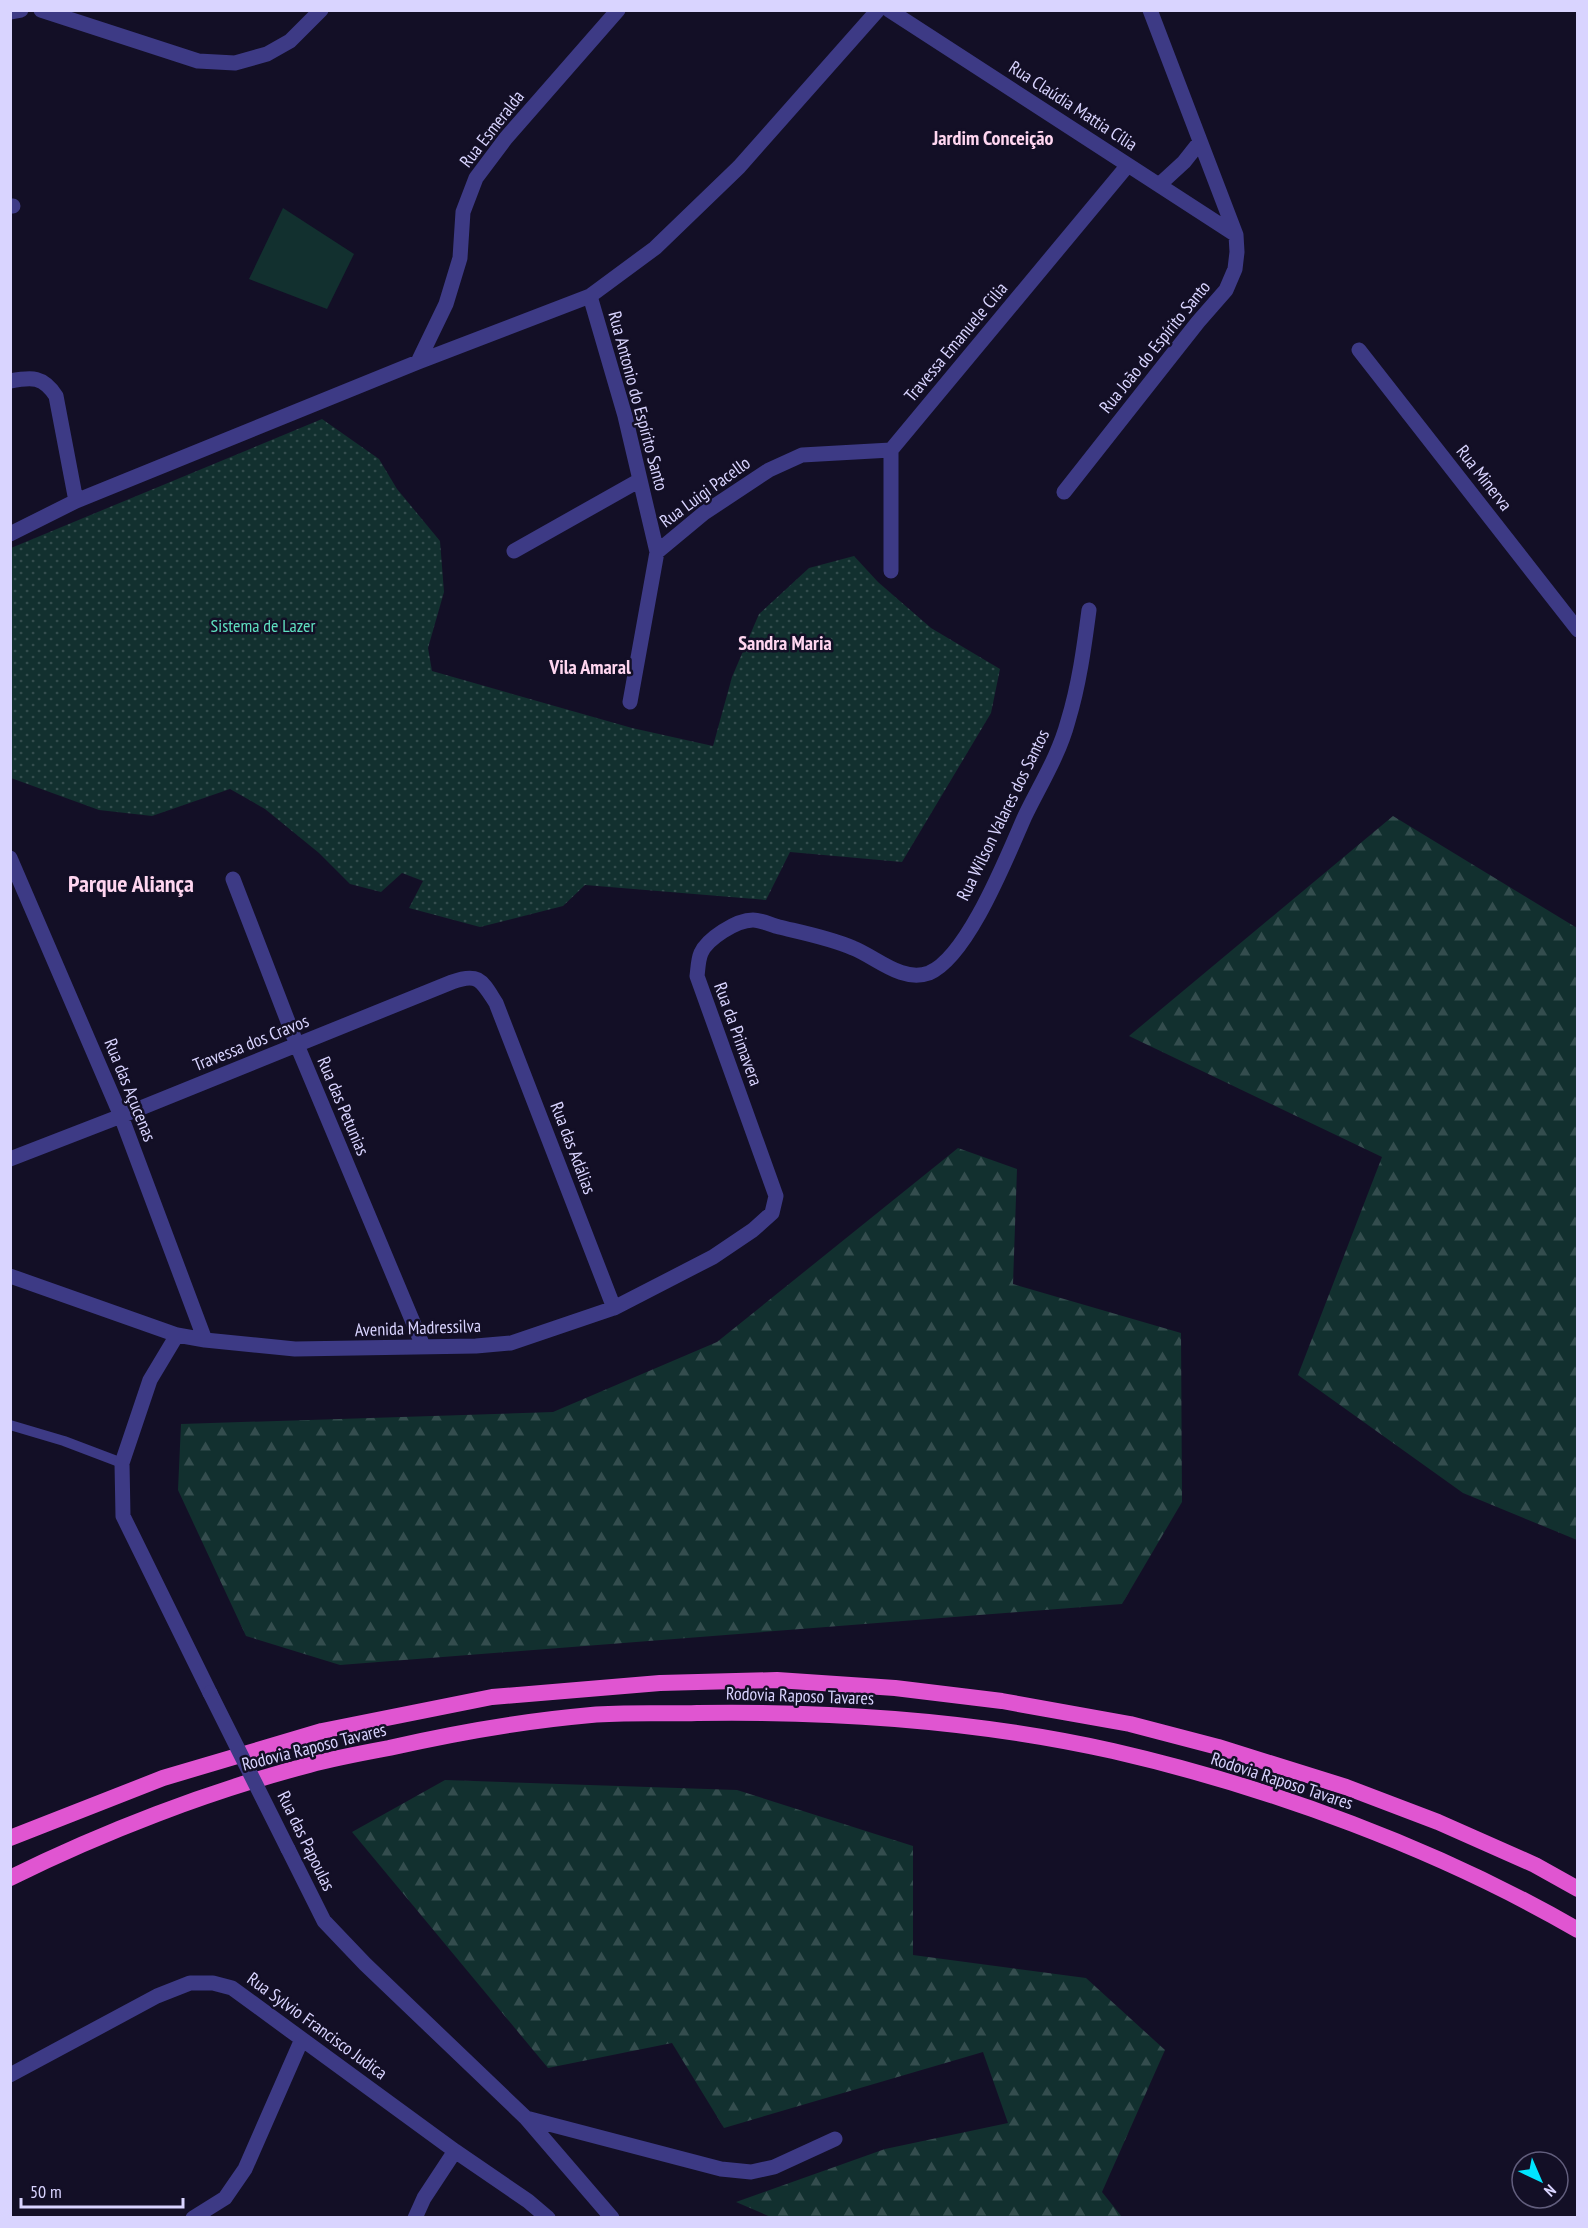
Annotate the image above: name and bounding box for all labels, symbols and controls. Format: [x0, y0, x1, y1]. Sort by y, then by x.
street label: Rua Claúdia Mattia Cília [1005, 55, 1142, 156]
street label: Rua Esmeralda [454, 85, 529, 172]
district label: Jardim Conceição [932, 125, 1054, 151]
street label: Rua João do Espírito Santo [1094, 276, 1215, 418]
street label: Travessa Emanuele Cilia [899, 277, 1012, 406]
street label: Rua Antonio do Espírito Santo [603, 309, 674, 493]
street label: Rua Minerva [1452, 440, 1517, 515]
street label: Rua Luigi Pacello [655, 451, 755, 532]
park label: Sistema de Lazer [211, 614, 315, 637]
district label: Sandra Maria [738, 630, 832, 656]
district label: Vila Amaral [548, 654, 631, 680]
street label: Rua Wilson Valares dos Santos [951, 725, 1054, 904]
district label: Parque Aliança [68, 868, 194, 899]
street label: Rua da Primavera [709, 979, 768, 1089]
street label: Travessa dos Cravos [190, 1009, 312, 1076]
street label: Rua das Açucenas [99, 1035, 162, 1145]
street label: Rua das Petunias [312, 1053, 375, 1159]
street label: Rua das Adálias [545, 1099, 602, 1197]
street label: Avenida Madressilva [354, 1314, 481, 1341]
street label: Rodovia Raposo Tavares [726, 1681, 874, 1710]
street label: Rodovia Raposo Tavares [239, 1717, 388, 1776]
street label: Rodovia Raposo Tavares [1208, 1747, 1356, 1814]
street label: Rua das Papoulas [272, 1787, 340, 1894]
street label: Rua Sylvio Francisco Judica [243, 1967, 392, 2084]
north arrow [1510, 2150, 1570, 2210]
scale bar [21, 2171, 183, 2209]
text: 50 m [30, 2180, 62, 2203]
text: N [1540, 2181, 1560, 2201]

